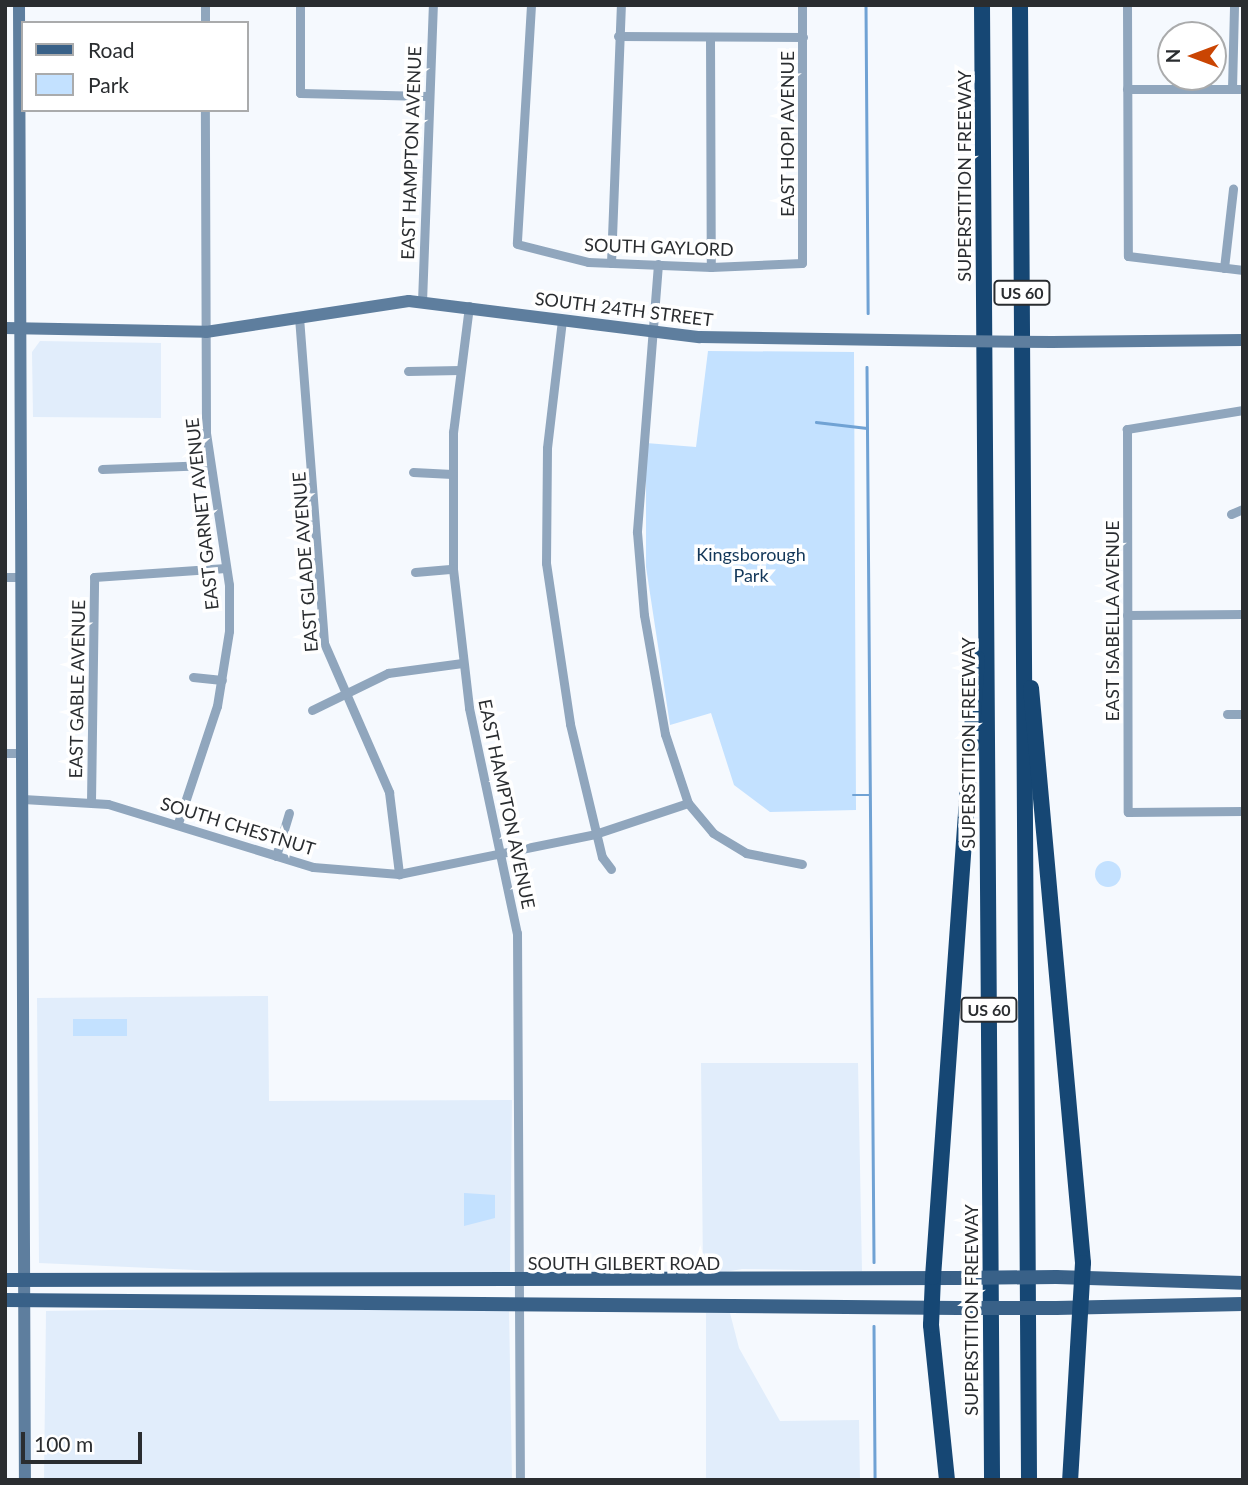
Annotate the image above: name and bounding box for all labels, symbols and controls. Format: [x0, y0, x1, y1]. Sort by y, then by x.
legend [21, 21, 248, 112]
north arrow [1157, 21, 1227, 91]
text: Road [88, 37, 135, 62]
street label: EAST HAMPTON AVENUE [396, 45, 426, 261]
text: N [1161, 49, 1184, 63]
street label: EAST HOPI AVENUE [776, 50, 798, 218]
street label: SUPERSTITION FREEWAY [953, 70, 975, 282]
text: Park [88, 72, 129, 97]
street label: SOUTH GAYLORD [584, 234, 734, 260]
road number: US 60 [992, 280, 1052, 306]
street label: SOUTH 24TH STREET [534, 287, 714, 331]
street label: EAST GARNET AVENUE [181, 416, 223, 612]
street label: EAST GLADE AVENUE [288, 470, 322, 654]
street label: EAST ISABELLA AVENUE [1101, 520, 1123, 722]
park label: Kingsborough Park [696, 544, 806, 586]
street label: EAST GABLE AVENUE [65, 599, 89, 779]
street label: SUPERSTITION FREEWAY [957, 637, 979, 849]
street label: EAST HAMPTON AVENUE [474, 697, 540, 911]
street label: SOUTH CHESTNUT [158, 792, 318, 860]
road number: US 60 [959, 998, 1019, 1022]
street label: SUPERSTITION FREEWAY [960, 1204, 982, 1416]
street label: SOUTH GILBERT ROAD [527, 1252, 721, 1274]
scale bar [24, 1418, 145, 1462]
text: 100 m [34, 1431, 93, 1456]

